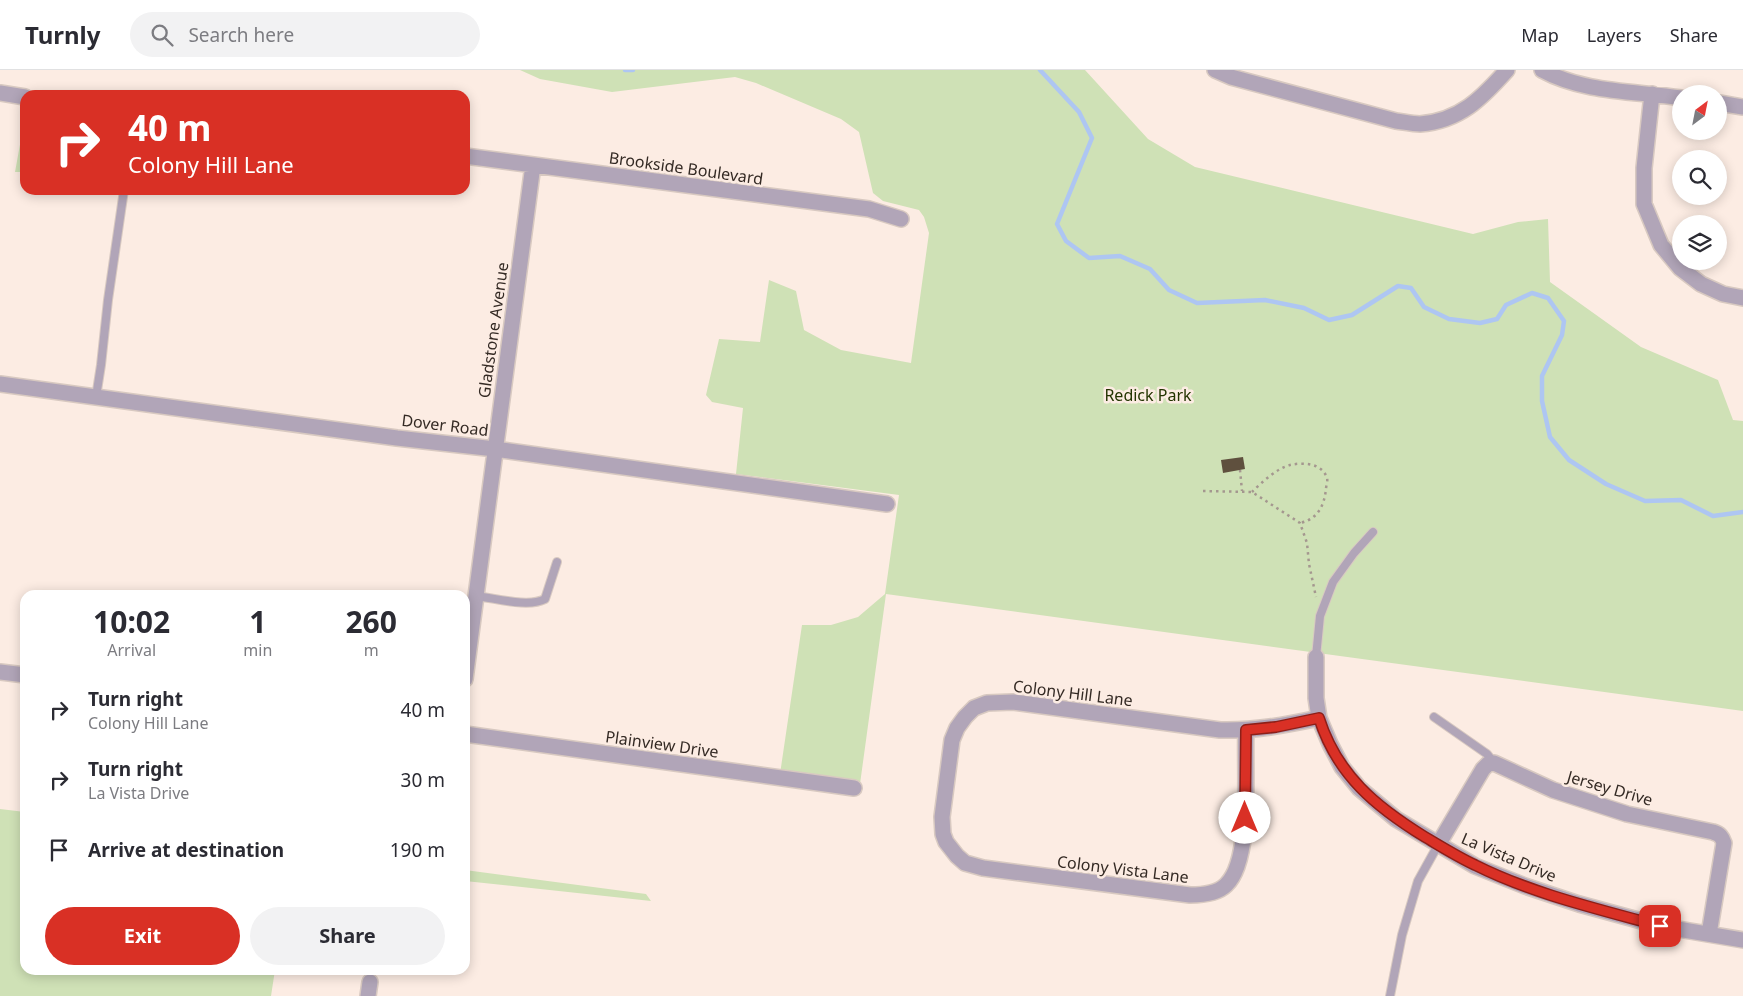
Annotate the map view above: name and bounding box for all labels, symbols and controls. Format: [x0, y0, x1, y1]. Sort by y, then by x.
search box [130, 12, 480, 57]
text: Turnly [25, 18, 100, 51]
icon: search [148, 21, 176, 49]
text: Search here [188, 22, 294, 48]
text: Map [1521, 23, 1559, 47]
text: Layers [1587, 23, 1642, 47]
text: Share [1670, 23, 1718, 47]
north arrow [1672, 85, 1728, 140]
map controls [1672, 85, 1727, 270]
text: 40 m [128, 104, 211, 151]
icon: right [45, 110, 110, 175]
street label: Brookside Boulevard [607, 146, 765, 190]
text: Colony Hill Lane [128, 149, 294, 179]
button: search [1672, 150, 1727, 205]
button: layers [1672, 215, 1727, 270]
street label: Gladstone Avenue [473, 261, 513, 399]
park label: Redick Park [1104, 384, 1192, 406]
street label: Dover Road [400, 409, 490, 441]
text: 10:02 [93, 601, 170, 642]
text: 1 [249, 601, 266, 642]
text: 260 [345, 601, 397, 642]
text: Arrival [107, 639, 156, 661]
text: min [243, 639, 272, 661]
text: m [364, 639, 379, 661]
street label: Colony Hill Lane [1012, 675, 1134, 711]
text: Turn right [88, 686, 183, 712]
icon: right [45, 696, 73, 724]
text: 40 m [401, 697, 445, 723]
text: Colony Hill Lane [88, 712, 208, 734]
street label: Plainview Drive [604, 725, 720, 763]
text: Turn right [88, 756, 183, 782]
street label: Jersey Drive [1563, 765, 1655, 811]
icon: right [45, 766, 73, 794]
text: 30 m [401, 767, 445, 793]
text: La Vista Drive [88, 782, 189, 804]
position arrow [1218, 791, 1270, 843]
street label: La Vista Drive [1458, 827, 1560, 887]
icon: arrive [45, 836, 73, 864]
text: Arrive at destination [88, 837, 284, 863]
text: 190 m [390, 837, 445, 863]
street label: Colony Vista Lane [1056, 850, 1190, 888]
pin [1639, 905, 1681, 947]
button: Exit [45, 907, 240, 965]
button: Share [250, 907, 445, 965]
icon: arrive [1646, 912, 1674, 940]

